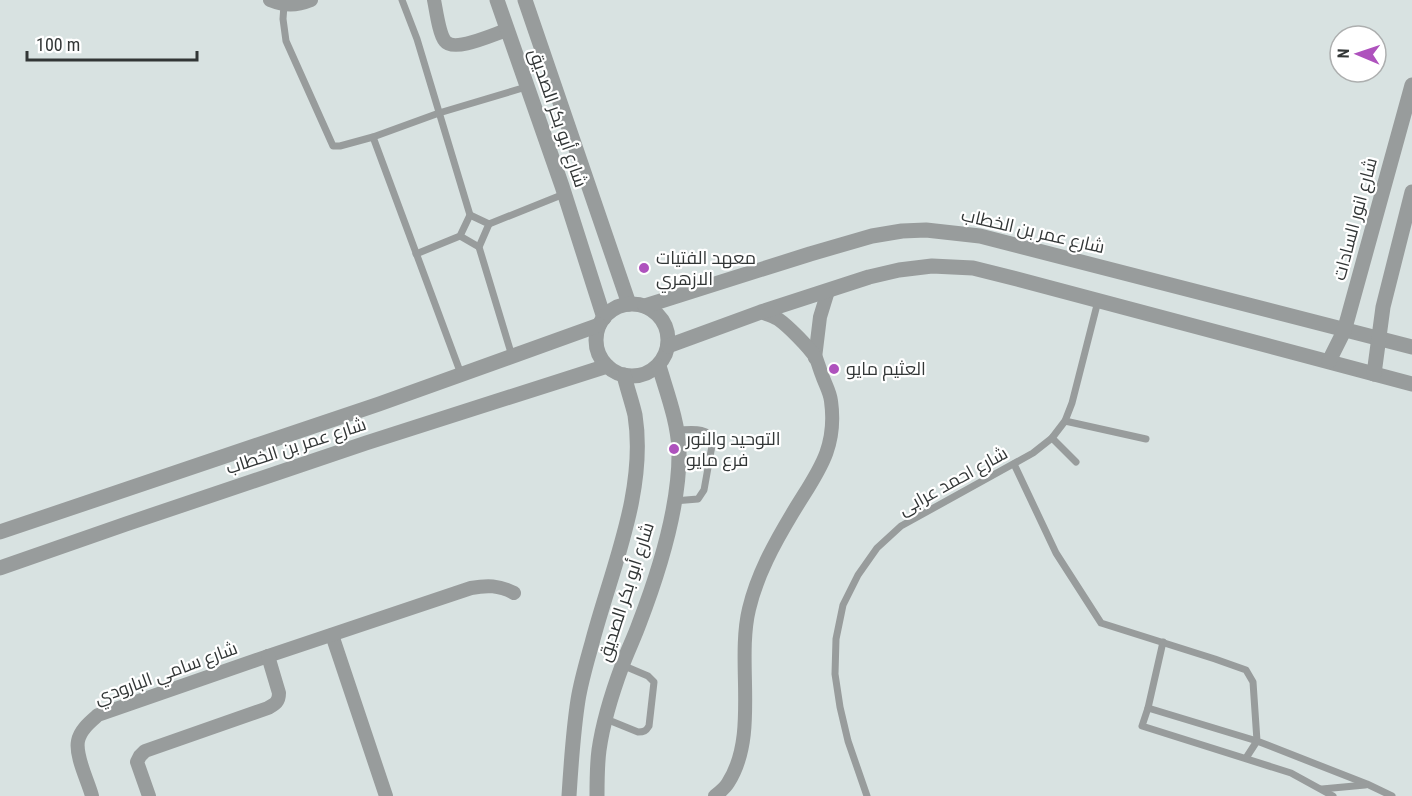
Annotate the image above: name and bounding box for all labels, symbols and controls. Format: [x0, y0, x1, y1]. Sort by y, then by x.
scale bar [27, 24, 196, 62]
north arrow [1328, 24, 1388, 84]
text: 100 m [36, 34, 80, 55]
street label: شارع أبو بكر الصديق [523, 46, 592, 190]
text: N [1334, 48, 1353, 59]
street label: شارع انور السادات [1328, 155, 1383, 283]
street label: شارع عمر بن الخطاب [959, 204, 1107, 259]
place label: معهد الفتيات الازهري [656, 247, 756, 293]
marker: معهد الفتيات الازهري [637, 261, 651, 275]
place label: العثيم مايو [846, 358, 926, 381]
marker: العثيم مايو [827, 362, 841, 376]
street label: شارع عمر بن الخطاب [223, 413, 369, 480]
place label: التوحيد والنور فرع مايو [685, 428, 781, 472]
marker: التوحيد والنور فرع مايو [667, 442, 681, 456]
street label: شارع احمد عرابى [895, 442, 1012, 521]
street label: شارع أبو بكر الصديق [593, 520, 660, 665]
street label: شارع سامي البارودي [91, 637, 242, 712]

